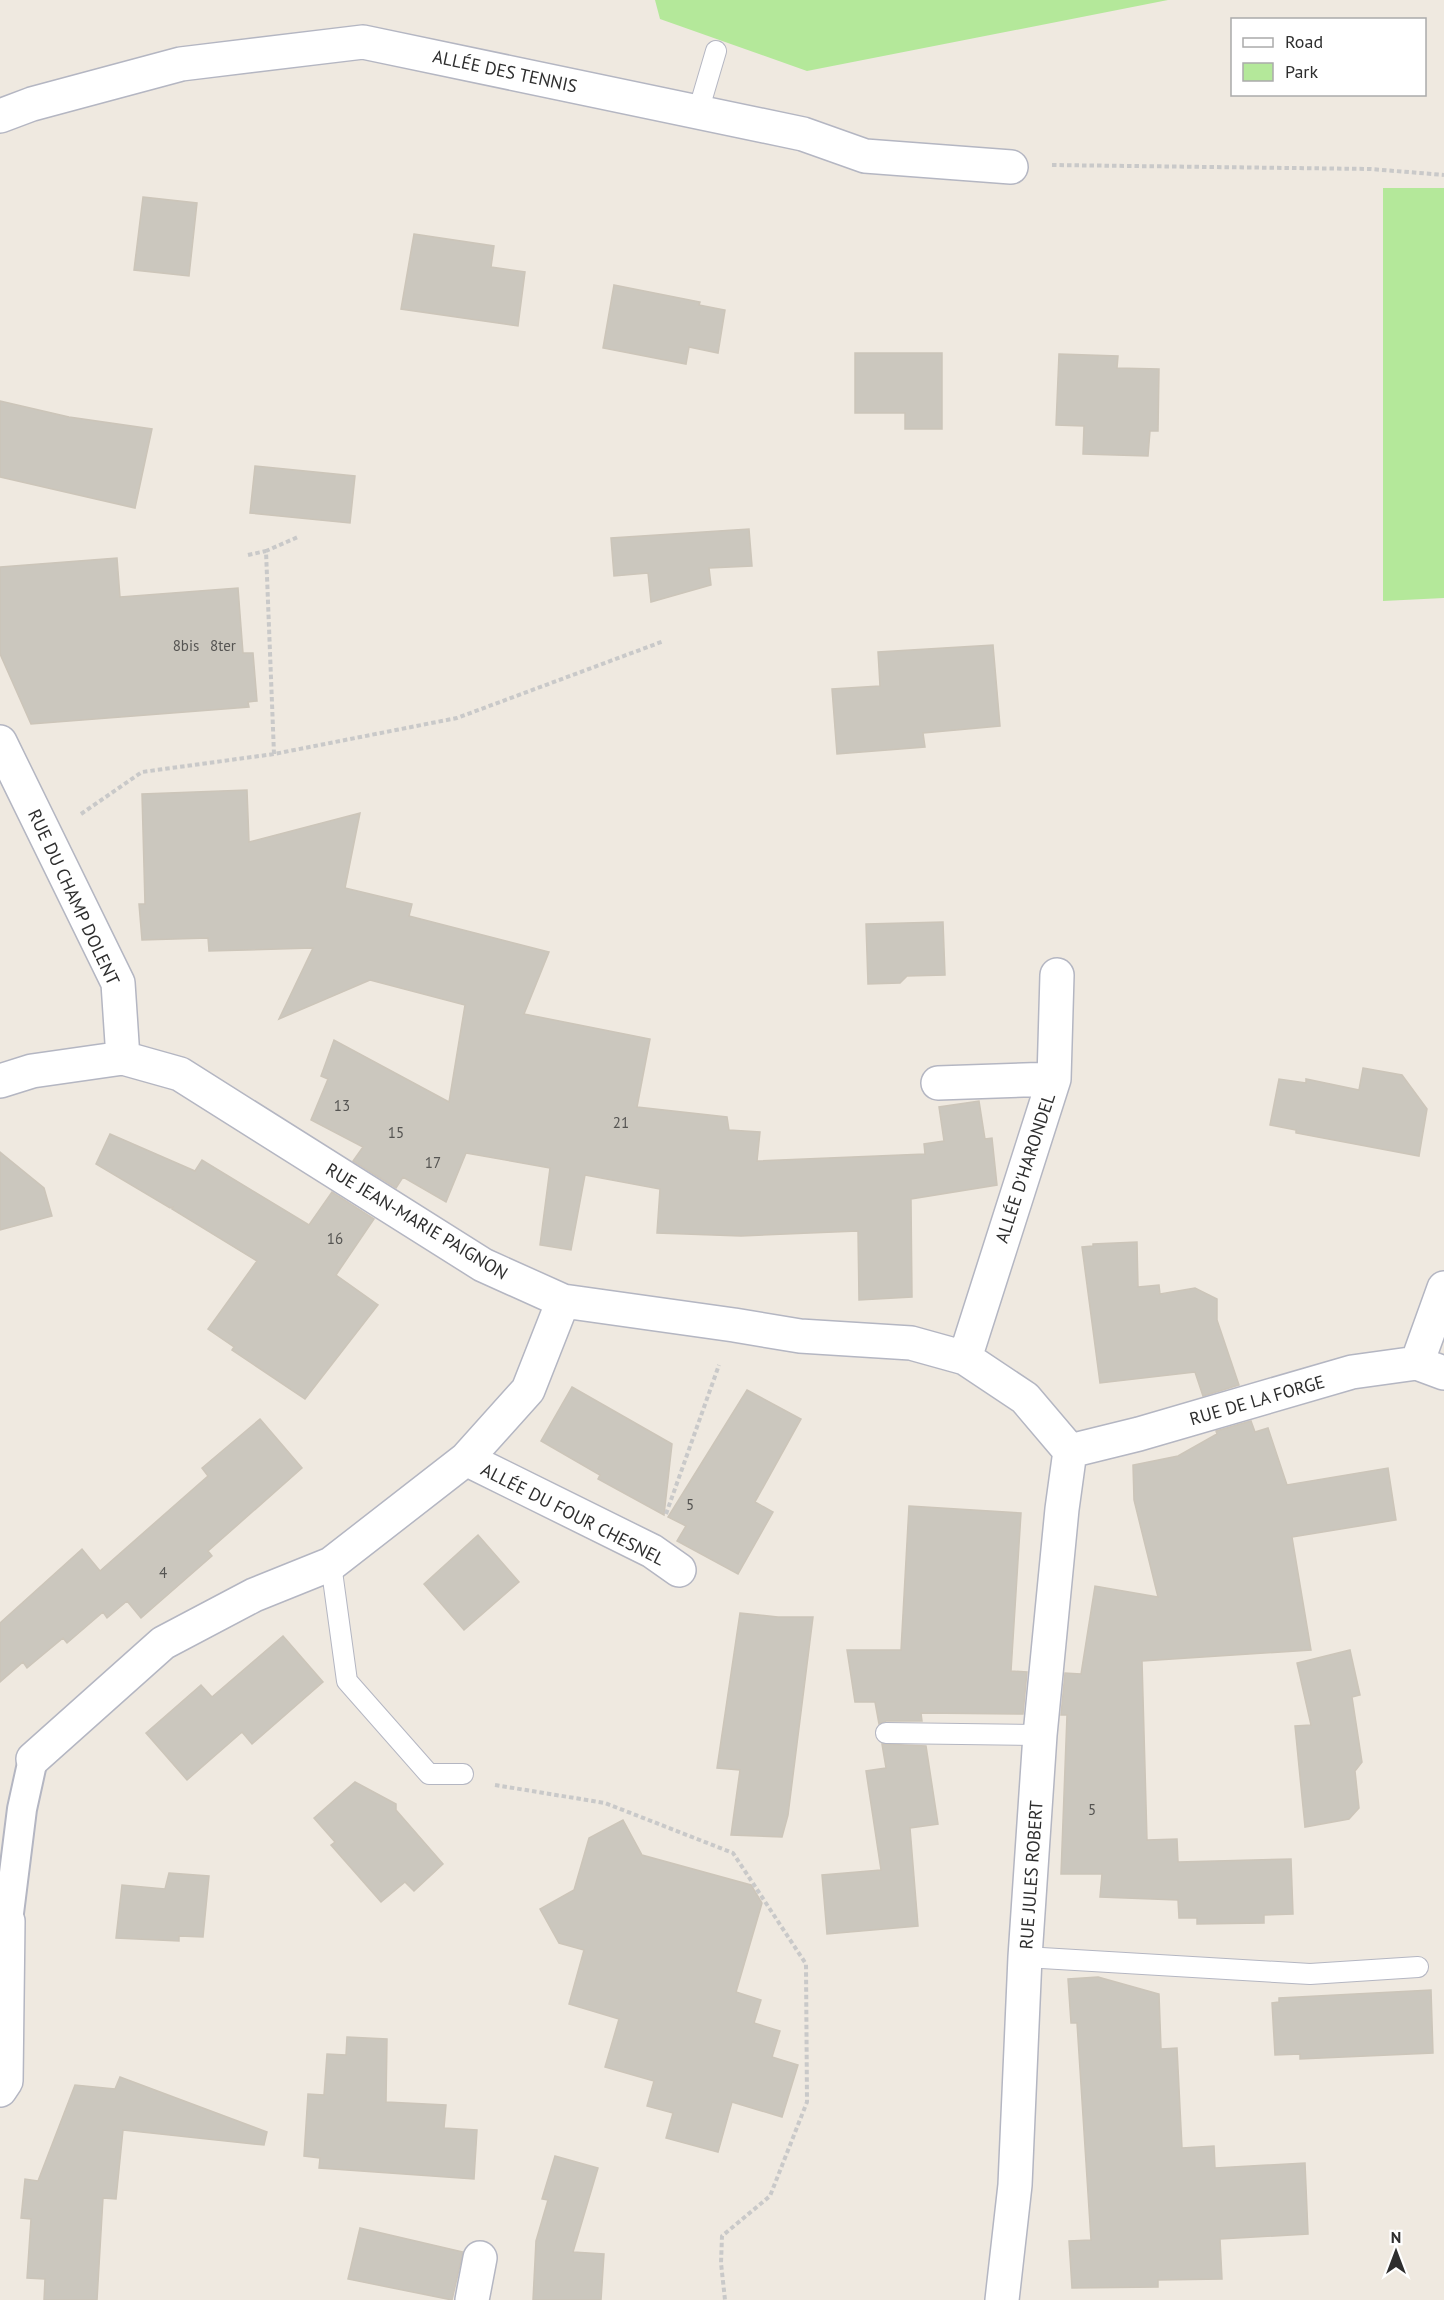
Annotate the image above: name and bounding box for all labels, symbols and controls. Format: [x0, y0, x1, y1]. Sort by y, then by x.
legend [1231, 18, 1426, 96]
text: Road [1285, 30, 1323, 53]
street label: ALLÉE DES TENNIS [431, 44, 579, 98]
text: Park [1285, 60, 1318, 83]
house number: 8bis [173, 636, 199, 655]
house number: 8ter [210, 636, 236, 655]
street label: RUE DU CHAMP DOLENT [23, 805, 125, 989]
street label: ALLÉE D'HARONDEL [990, 1090, 1060, 1246]
house number: 13 [334, 1096, 350, 1115]
house number: 21 [613, 1113, 629, 1132]
house number: 15 [388, 1123, 404, 1142]
house number: 17 [425, 1153, 441, 1172]
street label: RUE JEAN-MARIE PAIGNON [322, 1157, 512, 1285]
house number: 16 [327, 1229, 343, 1248]
street label: RUE DE LA FORGE [1187, 1370, 1327, 1430]
street label: ALLÉE DU FOUR CHESNEL [477, 1458, 669, 1570]
house number: 5 [686, 1495, 694, 1514]
house number: 4 [159, 1563, 167, 1582]
street label: RUE JULES ROBERT [1014, 1800, 1048, 1950]
house number: 5 [1088, 1800, 1096, 1819]
north arrow [1366, 2222, 1426, 2282]
text: N [1391, 2227, 1401, 2247]

